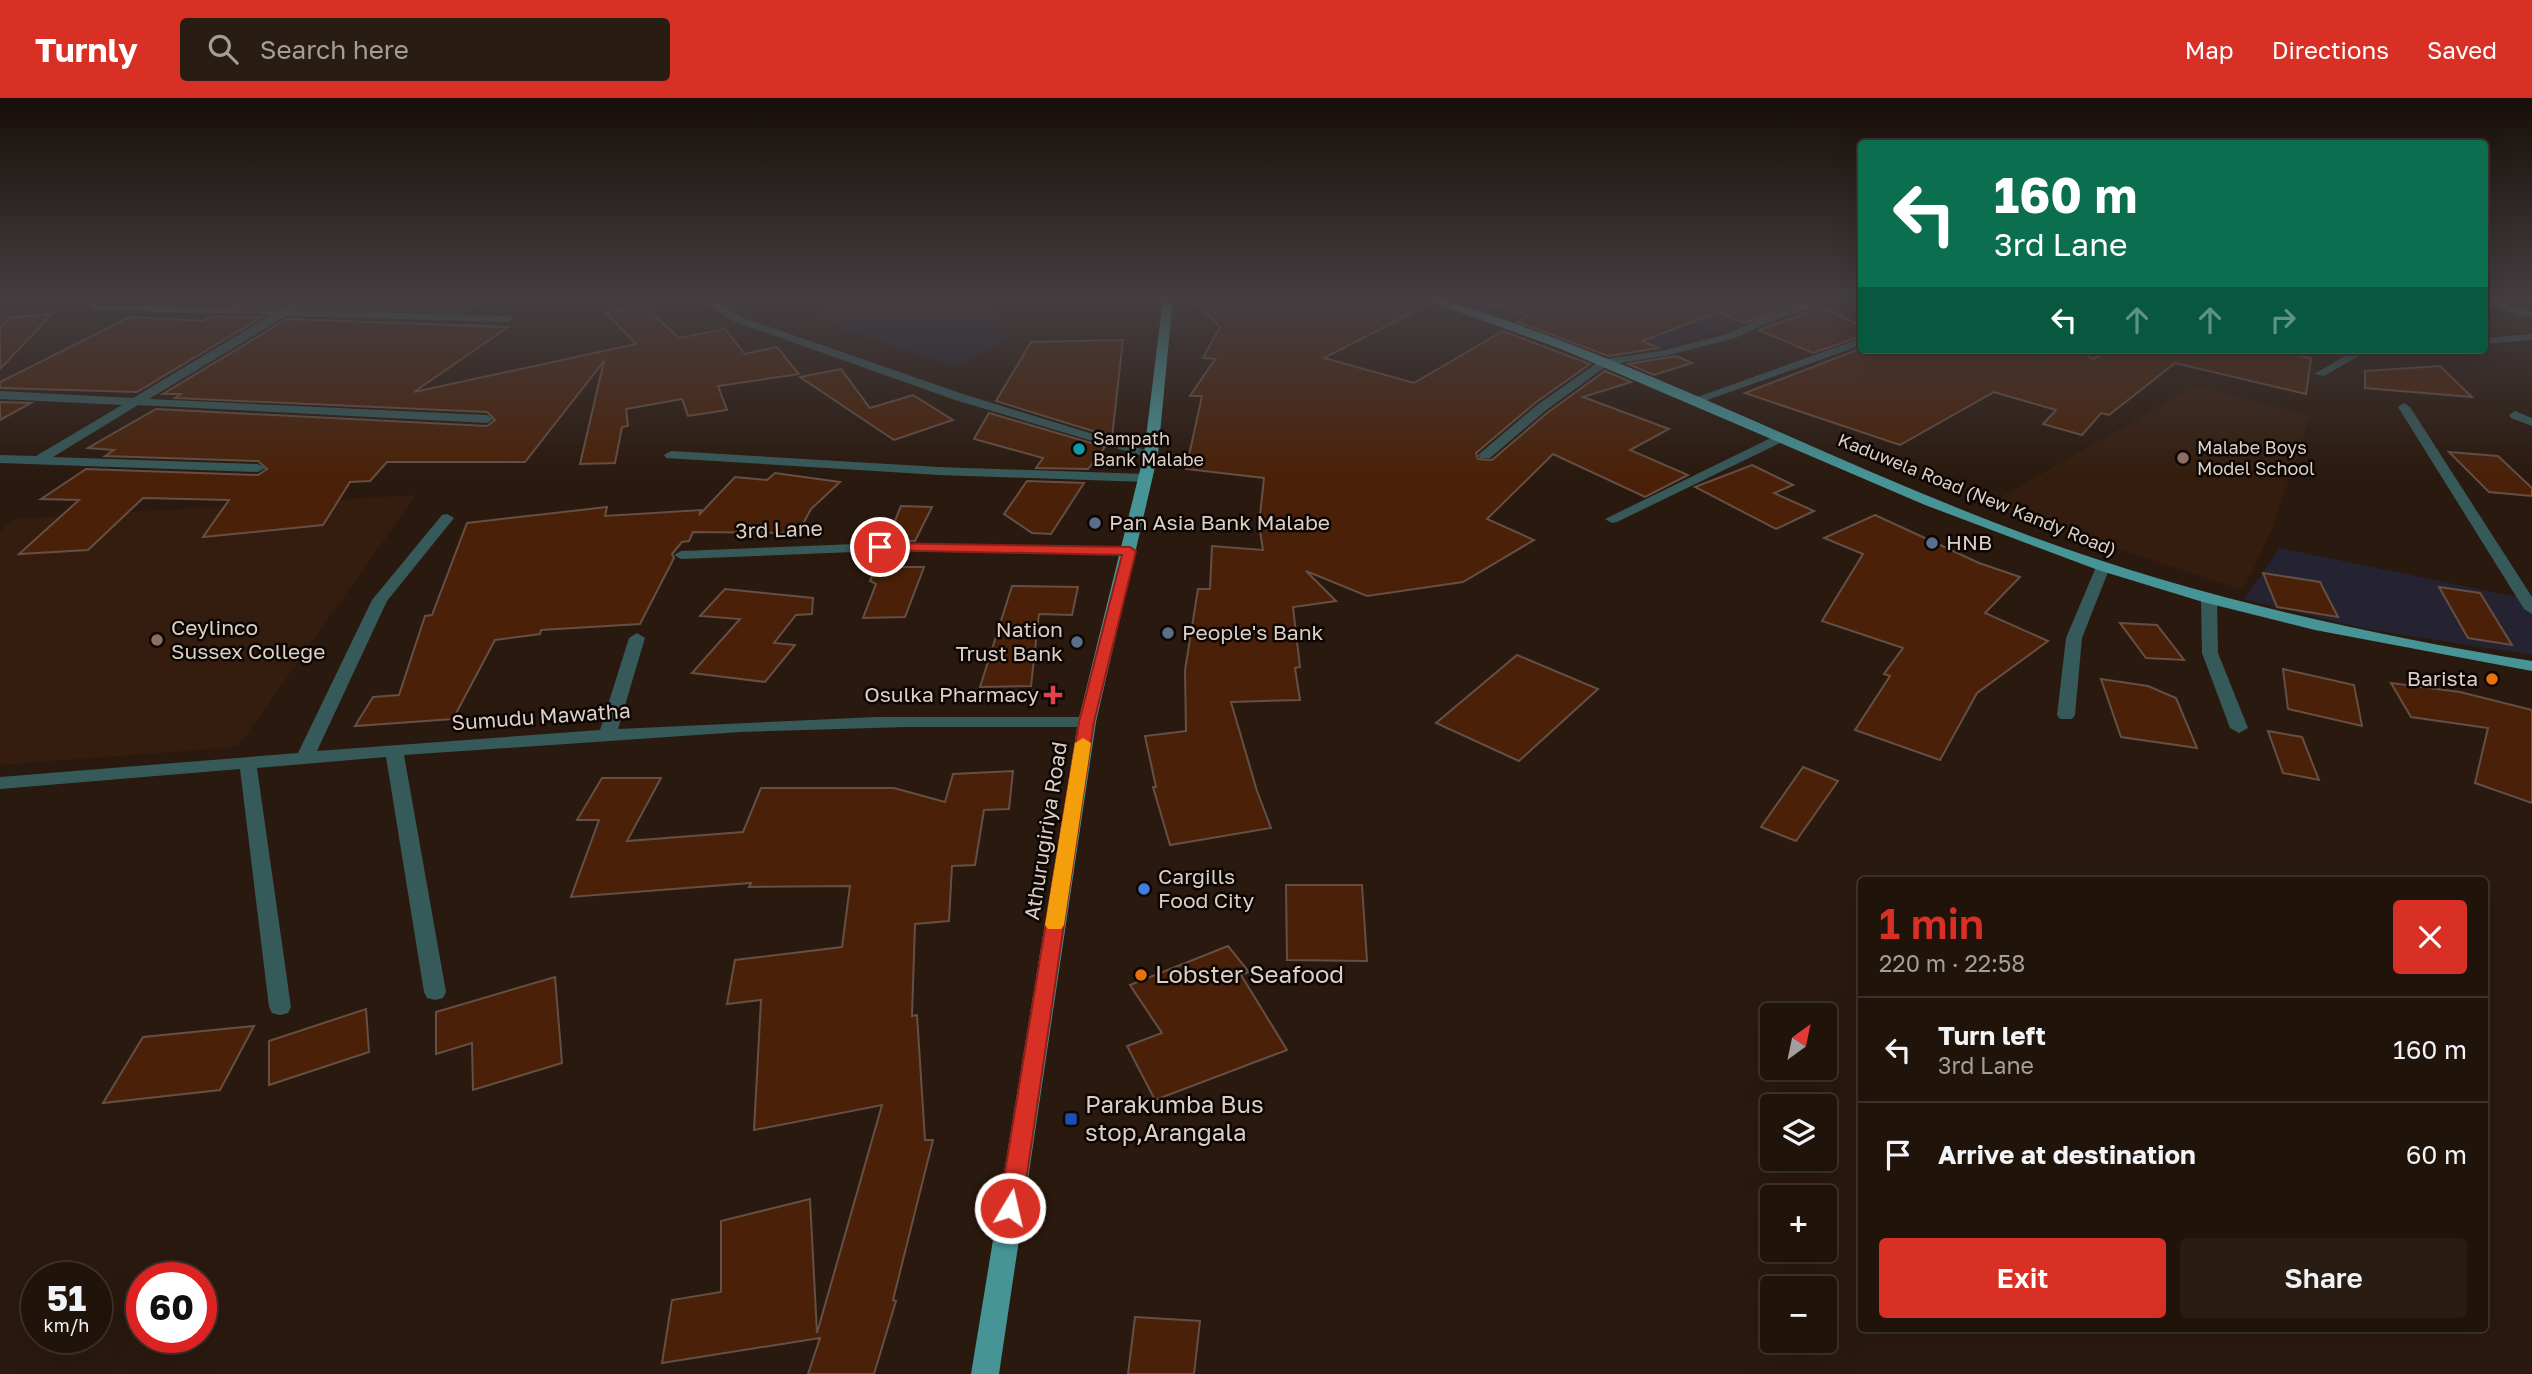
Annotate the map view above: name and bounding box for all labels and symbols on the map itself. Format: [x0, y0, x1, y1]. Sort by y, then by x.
place label: Sampath Bank Malabe [1093, 427, 1204, 470]
street label: Kaduwela Road (New Kandy Road) [1835, 428, 2120, 560]
place label: Malabe Boys Model School [2197, 436, 2315, 479]
marker: Sampath Bank Malabe [1071, 441, 1087, 457]
marker: Malabe Boys Model School [2175, 450, 2191, 466]
place label: Pan Asia Bank Malabe [1109, 509, 1330, 535]
street label: 3rd Lane [735, 514, 823, 544]
marker: Pan Asia Bank Malabe [1087, 515, 1103, 531]
pin [850, 517, 910, 577]
place label: HNB [1946, 529, 1992, 555]
marker: HNB [1924, 535, 1940, 551]
place label: Ceylinco Sussex College [171, 614, 325, 664]
place label: Nation Trust Bank [955, 616, 1063, 666]
place label: People's Bank [1182, 619, 1324, 645]
marker: People's Bank [1160, 625, 1176, 641]
marker: Ceylinco Sussex College [149, 632, 165, 648]
marker: Nation Trust Bank [1069, 634, 1085, 650]
place label: Barista [2407, 665, 2478, 691]
marker: Barista [2484, 671, 2500, 687]
place label: Osulka Pharmacy [864, 681, 1039, 707]
marker: Osulka Pharmacy [1045, 687, 1061, 703]
street label: Sumudu Mawatha [451, 697, 631, 735]
street label: Athurugiriya Road [1018, 740, 1072, 922]
place label: Cargills Food City [1158, 863, 1254, 913]
marker: Cargills Food City [1136, 881, 1152, 897]
place label: Lobster Seafood [1155, 959, 1344, 988]
marker: Lobster Seafood [1133, 967, 1149, 983]
north arrow [1760, 1003, 1838, 1080]
place label: Parakumba Bus stop,Arangala [1085, 1089, 1264, 1146]
marker: Parakumba Bus stop,Arangala [1063, 1111, 1079, 1127]
position arrow [973, 1171, 1047, 1245]
speed limit sign: 60 [126, 1262, 217, 1353]

